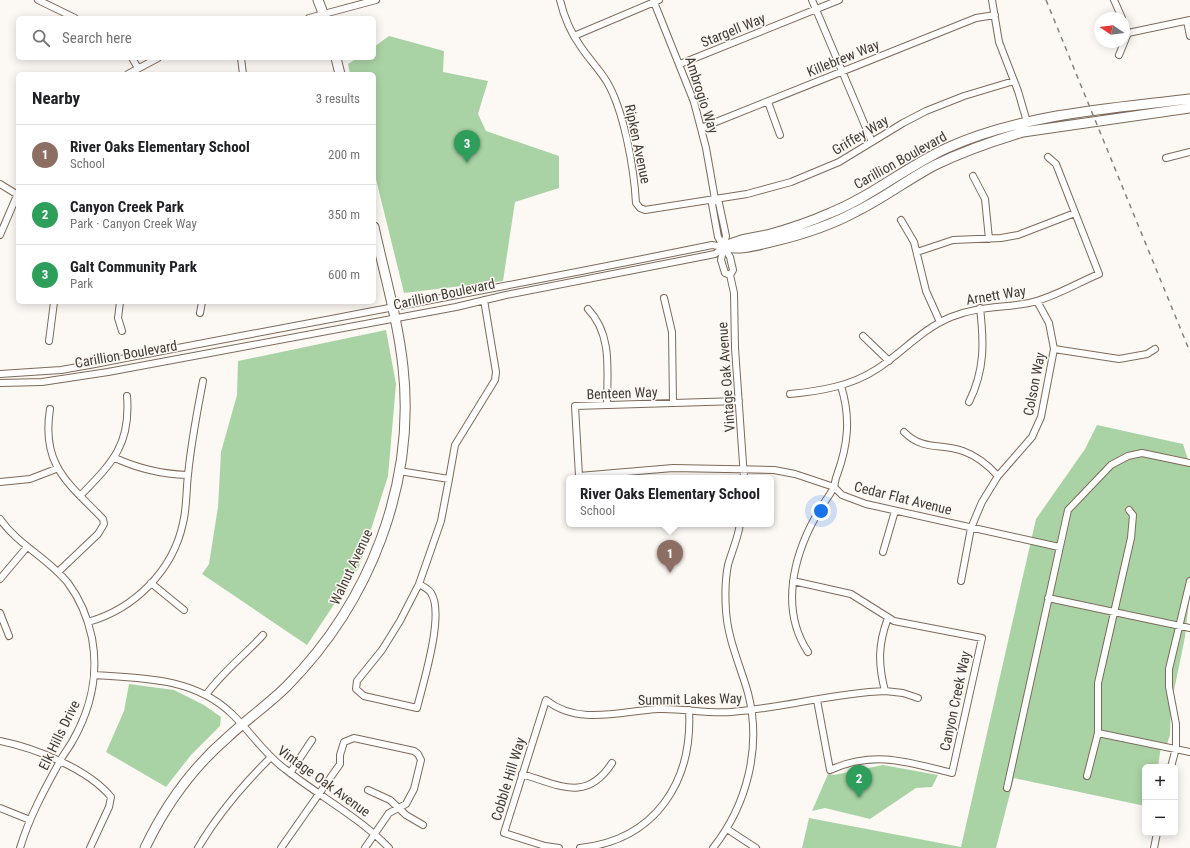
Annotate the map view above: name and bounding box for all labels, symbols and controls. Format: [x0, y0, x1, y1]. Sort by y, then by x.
street label: Stargell Way [698, 10, 768, 50]
north arrow [1094, 12, 1130, 48]
search box [16, 16, 376, 60]
icon: search [30, 27, 52, 49]
text: Search here [62, 29, 132, 47]
street label: Killebrew Way [804, 36, 882, 80]
street label: Ambrogio Way [682, 55, 722, 136]
text: Nearby [32, 88, 80, 108]
text: 3 results [316, 91, 360, 106]
street label: Ripken Avenue [622, 103, 654, 185]
street label: Griffey Way [829, 112, 891, 158]
street label: Carillion Boulevard [851, 128, 949, 192]
pin: 3 [454, 130, 480, 163]
text: River Oaks Elementary School [70, 138, 250, 156]
text: 1 [42, 147, 48, 162]
text: 200 m [328, 147, 360, 162]
text: School [70, 156, 105, 171]
text: Canyon Creek Park [70, 198, 184, 216]
text: 2 [42, 207, 48, 222]
text: 350 m [328, 207, 360, 222]
text: Park · Canyon Creek Way [70, 216, 197, 231]
text: Galt Community Park [70, 258, 197, 276]
text: 3 [42, 267, 48, 282]
text: 600 m [328, 267, 360, 282]
street label: Carillion Boulevard [392, 275, 496, 313]
text: Park [70, 276, 93, 291]
street label: Arnett Way [965, 282, 1027, 308]
street label: Vintage Oak Avenue [714, 321, 738, 433]
street label: Carillion Boulevard [74, 337, 178, 371]
street label: Colson Way [1020, 351, 1048, 417]
street label: Benteen Way [586, 384, 658, 402]
popup [566, 475, 774, 527]
street label: Cedar Flat Avenue [853, 478, 954, 518]
text: River Oaks Elementary School [580, 485, 760, 503]
your location [811, 501, 831, 521]
text: School [580, 503, 615, 518]
street label: Walnut Avenue [327, 526, 376, 607]
pin: 1 [657, 540, 683, 573]
street label: Canyon Creek Way [937, 649, 973, 752]
street label: Summit Lakes Way [638, 690, 742, 708]
street label: Elk Hills Drive [35, 697, 83, 772]
street label: Cobble Hill Way [488, 735, 528, 823]
street label: Vintage Oak Avenue [275, 742, 374, 820]
map controls [1142, 764, 1178, 836]
button: + [1142, 764, 1178, 800]
pin: 2 [846, 765, 872, 798]
button: − [1142, 800, 1178, 836]

